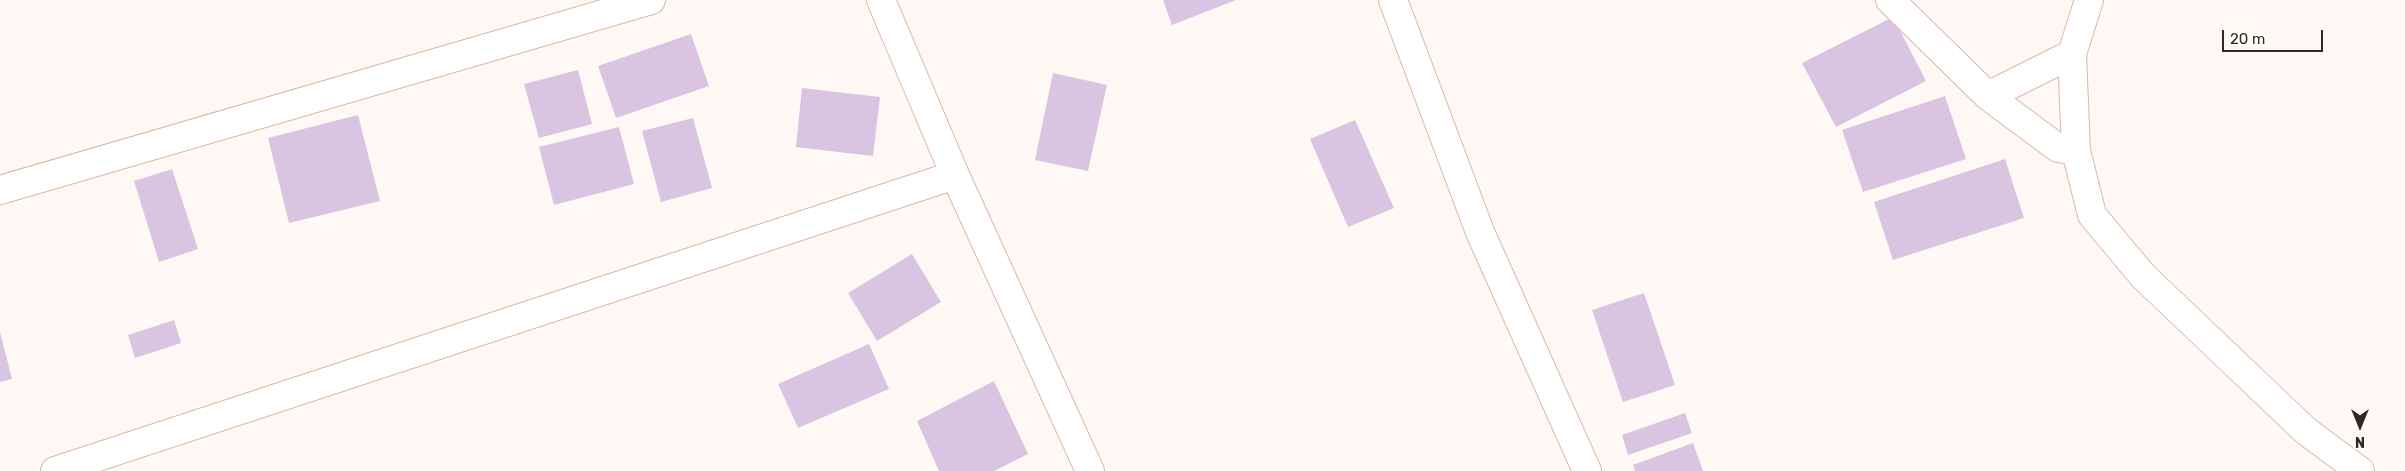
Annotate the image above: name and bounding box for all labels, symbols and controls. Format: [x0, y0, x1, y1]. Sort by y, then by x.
scale bar [2225, 20, 2326, 52]
text: 20 m [2230, 30, 2265, 48]
north arrow [2335, 401, 2385, 451]
text: N [2355, 433, 2365, 450]

